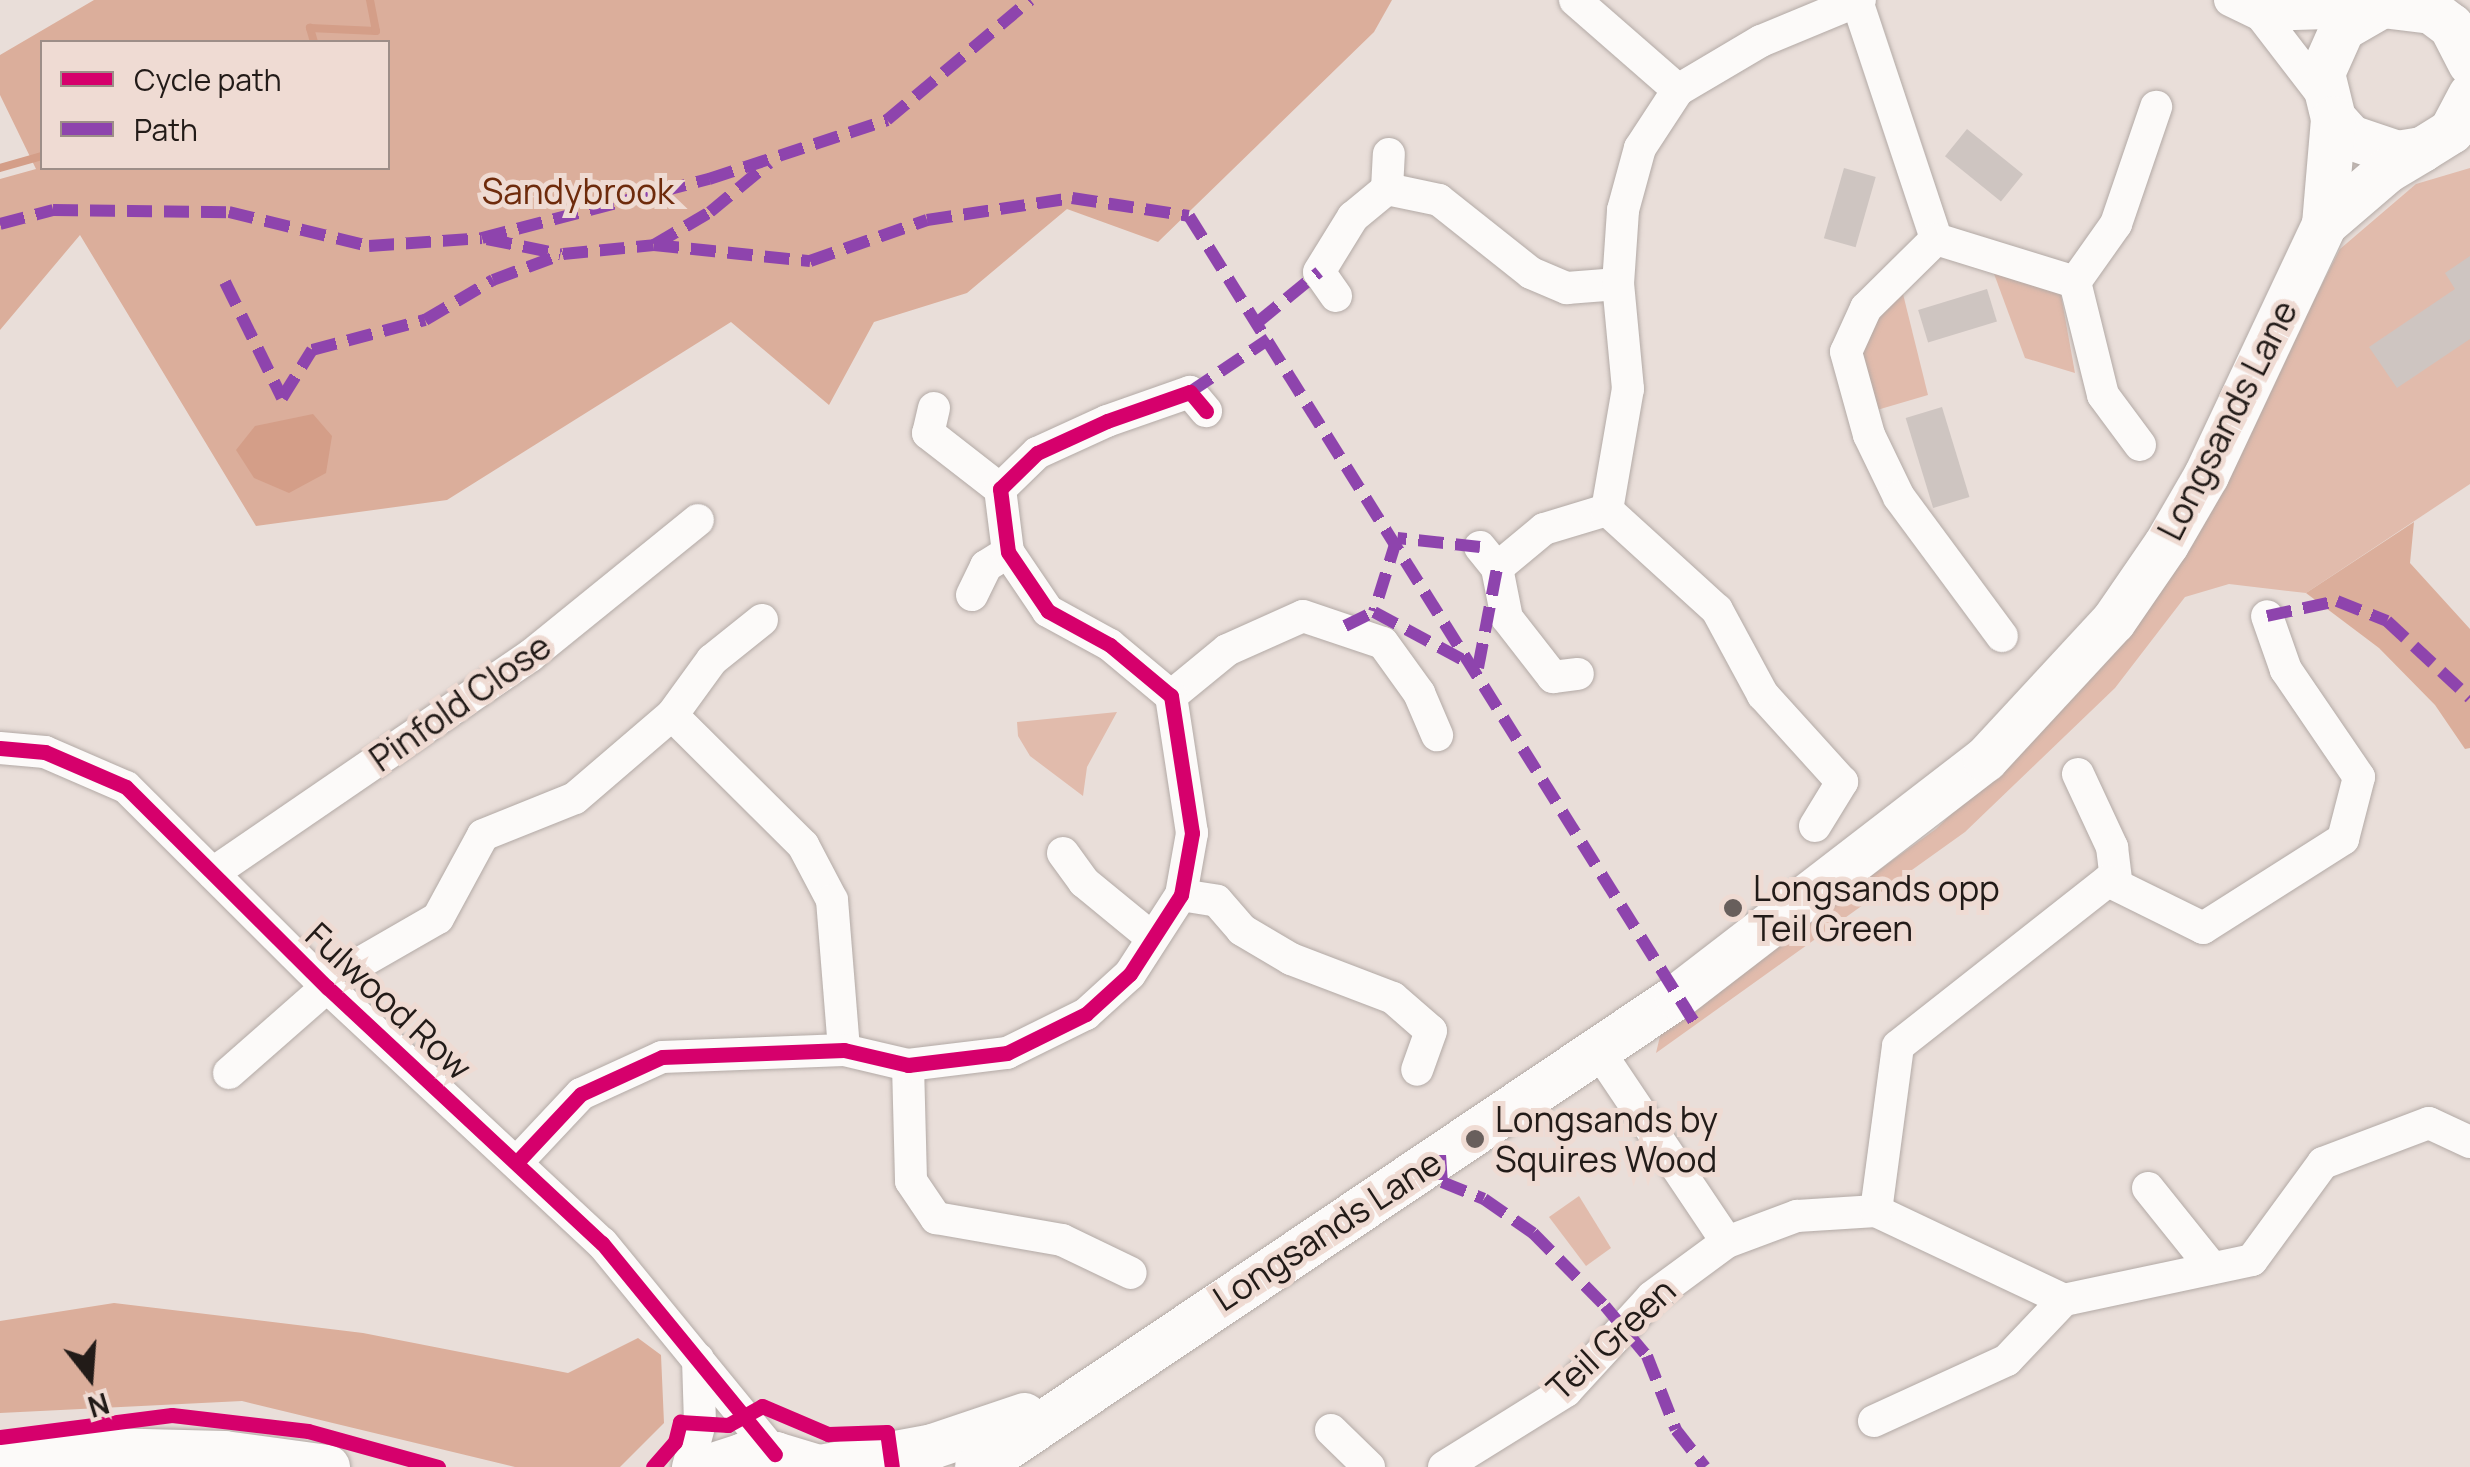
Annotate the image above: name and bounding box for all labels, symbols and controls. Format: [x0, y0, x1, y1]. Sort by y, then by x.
legend [40, 40, 390, 170]
text: Cycle path [134, 59, 282, 100]
text: Path [134, 109, 198, 150]
park label: Sandybrook [482, 170, 674, 212]
street label: Longsands Lane [2149, 293, 2305, 547]
street label: Pinfold Close [362, 624, 558, 780]
place label: Longsands opp Teil Green [1753, 867, 2000, 949]
marker: Longsands opp Teil Green [1722, 897, 1744, 919]
street label: Fulwood Row [298, 914, 480, 1088]
place label: Longsands by Squires Wood [1495, 1098, 1718, 1180]
marker: Longsands by Squires Wood [1464, 1128, 1486, 1150]
street label: Longsands Lane [1205, 1141, 1449, 1319]
street label: Teil Green [1538, 1269, 1684, 1409]
north arrow [40, 1327, 140, 1427]
text: N [84, 1385, 114, 1427]

